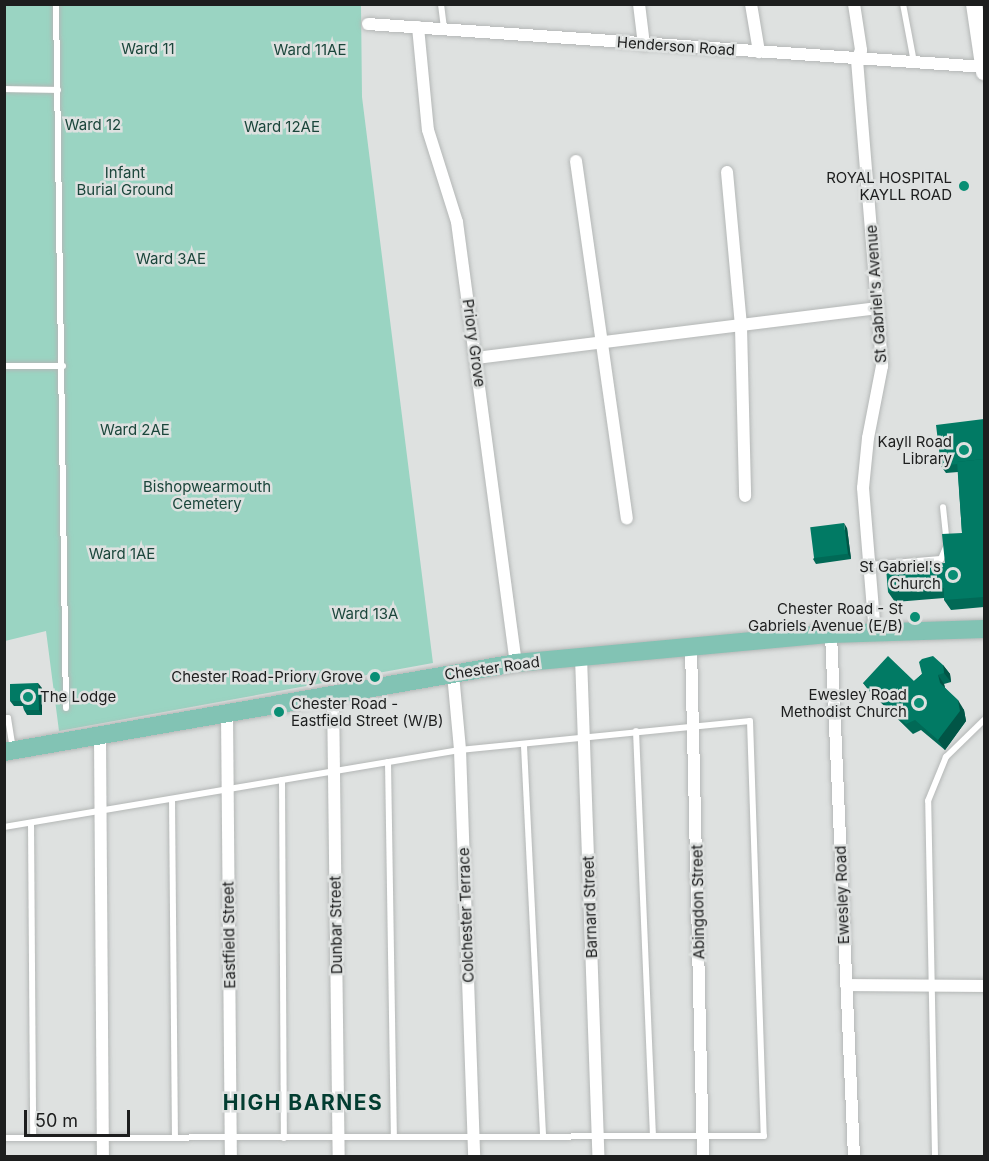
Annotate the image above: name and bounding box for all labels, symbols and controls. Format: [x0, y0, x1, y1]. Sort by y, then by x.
street label: Henderson Road [616, 33, 736, 59]
park label: Ward 11 [121, 40, 175, 58]
park label: Ward 11AE [274, 41, 346, 59]
park label: Ward 12 [65, 116, 121, 134]
park label: Ward 12AE [244, 118, 320, 136]
park label: Infant Burial Ground [77, 163, 173, 198]
place label: ROYAL HOSPITAL KAYLL ROAD [826, 168, 952, 203]
marker: ROYAL HOSPITAL KAYLL ROAD [957, 179, 971, 193]
street label: St Gabriel's Avenue [862, 224, 890, 364]
park label: Ward 3AE [136, 250, 206, 268]
street label: Priory Grove [459, 298, 489, 388]
park label: Ward 2AE [100, 421, 170, 439]
place label: Kayll Road Library [878, 432, 952, 467]
marker: Kayll Road Library [957, 443, 971, 457]
park label: Bishopwearmouth Cemetery [143, 477, 271, 512]
park label: Ward 1AE [89, 545, 155, 563]
place label: St Gabriel's Church [859, 557, 941, 592]
marker: St Gabriel's Church [946, 568, 960, 582]
place label: Chester Road - St Gabriels Avenue (E/B) [748, 599, 903, 634]
park label: Ward 13A [332, 605, 398, 623]
marker: Chester Road - St Gabriels Avenue (E/B) [908, 610, 922, 624]
street label: Chester Road [443, 652, 541, 684]
place label: Chester Road-Priory Grove [171, 668, 363, 686]
marker: Chester Road-Priory Grove [368, 670, 382, 684]
place label: Ewesley Road Methodist Church [781, 685, 907, 720]
place label: The Lodge [40, 688, 116, 706]
marker: The Lodge [21, 690, 35, 704]
place label: Chester Road - Eastfield Street (W/B) [291, 694, 443, 729]
marker: Ewesley Road Methodist Church [912, 696, 926, 710]
marker: Chester Road - Eastfield Street (W/B) [272, 705, 286, 719]
street label: Abingdon Street [688, 844, 708, 960]
street label: Ewesley Road [831, 845, 853, 945]
street label: Colchester Terrace [455, 847, 477, 983]
street label: Barnard Street [579, 855, 601, 959]
street label: Dunbar Street [326, 876, 346, 974]
street label: Eastfield Street [219, 881, 239, 989]
district label: HIGH BARNES [223, 1090, 383, 1116]
scale bar [27, 1098, 134, 1136]
text: 50 m [35, 1110, 78, 1131]

